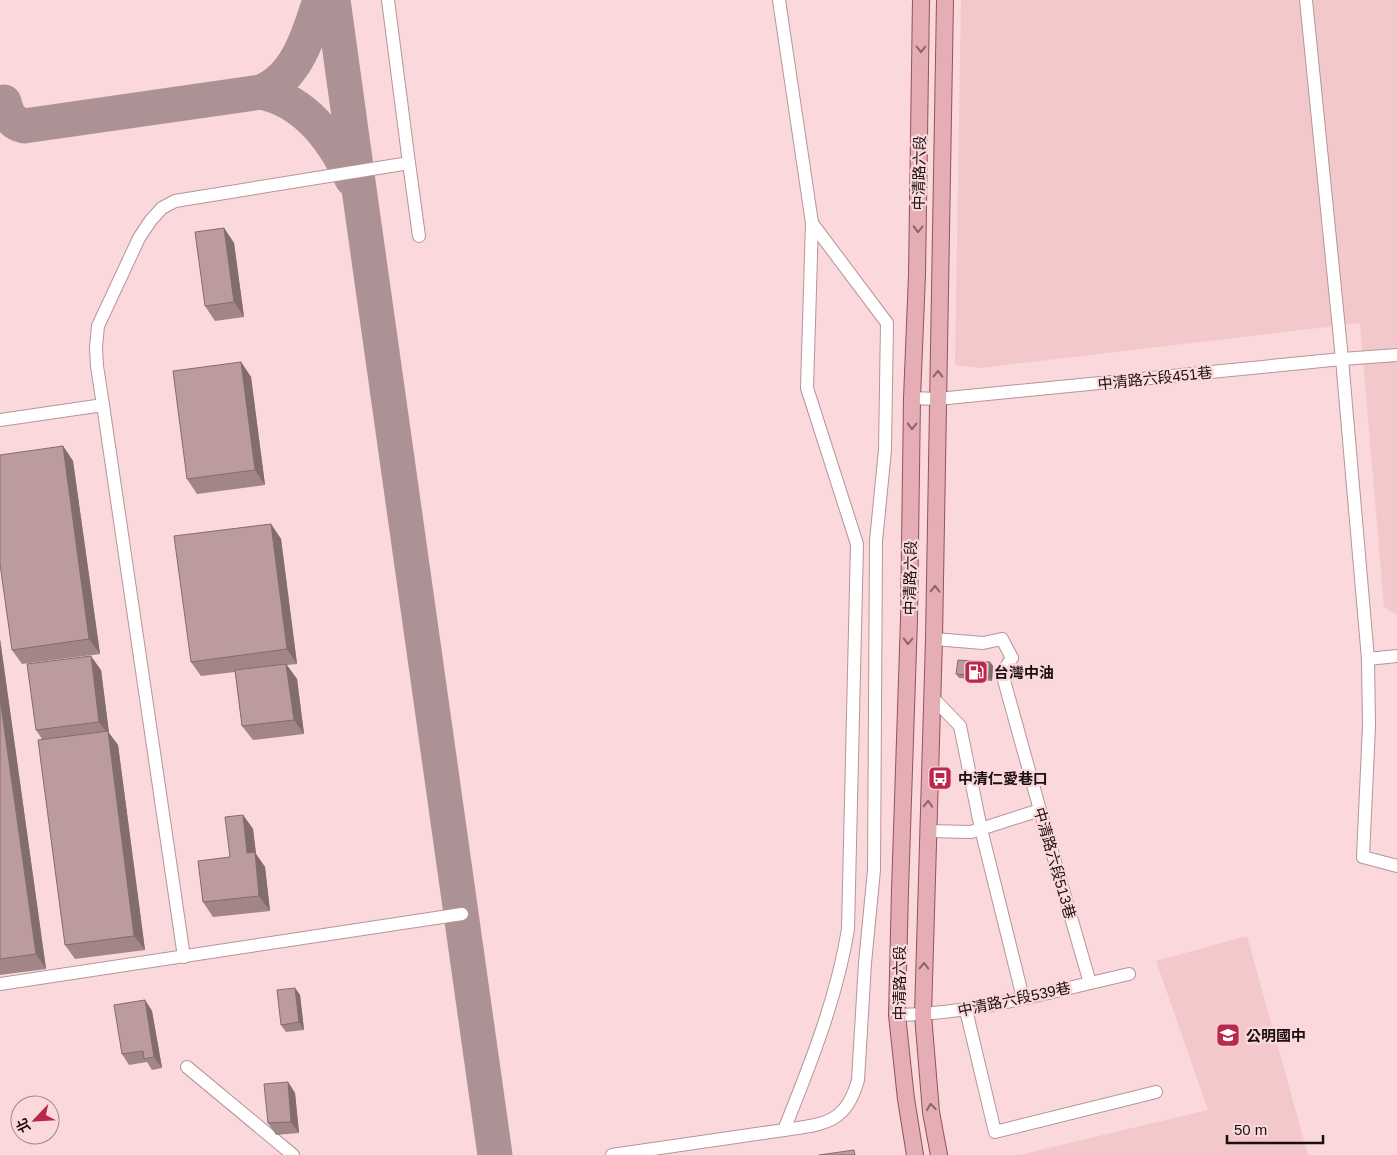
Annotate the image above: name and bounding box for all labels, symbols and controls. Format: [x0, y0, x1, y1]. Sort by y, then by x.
one-way arrow [916, 45, 926, 53]
street label: 中清路六段 [910, 135, 928, 211]
one-way arrow [913, 225, 923, 233]
street label: 中清路六段451巷 [1097, 364, 1213, 392]
one-way arrow [933, 370, 943, 378]
one-way arrow [907, 422, 917, 430]
street label: 中清路六段 [901, 540, 919, 616]
one-way arrow [929, 585, 940, 593]
one-way arrow [903, 637, 914, 645]
fuel station icon: 台灣中油 [963, 659, 989, 685]
place label: 台灣中油 [994, 664, 1054, 681]
bus stop icon: 中清仁愛巷口 [927, 765, 953, 791]
place label: 中清仁愛巷口 [958, 770, 1048, 787]
one-way arrow [923, 800, 933, 808]
street label: 中清路六段513巷 [1031, 805, 1079, 921]
street label: 中清路六段 [891, 945, 908, 1021]
one-way arrow [919, 962, 930, 970]
street label: 中清路六段539巷 [956, 979, 1072, 1019]
school or university icon: 公明國中 [1215, 1022, 1241, 1048]
place label: 公明國中 [1246, 1027, 1306, 1044]
north arrow [10, 1095, 60, 1145]
one-way arrow [926, 1103, 937, 1111]
scale bar [1227, 1112, 1323, 1144]
text: 北 [13, 1116, 33, 1135]
text: 50 m [1234, 1121, 1267, 1138]

